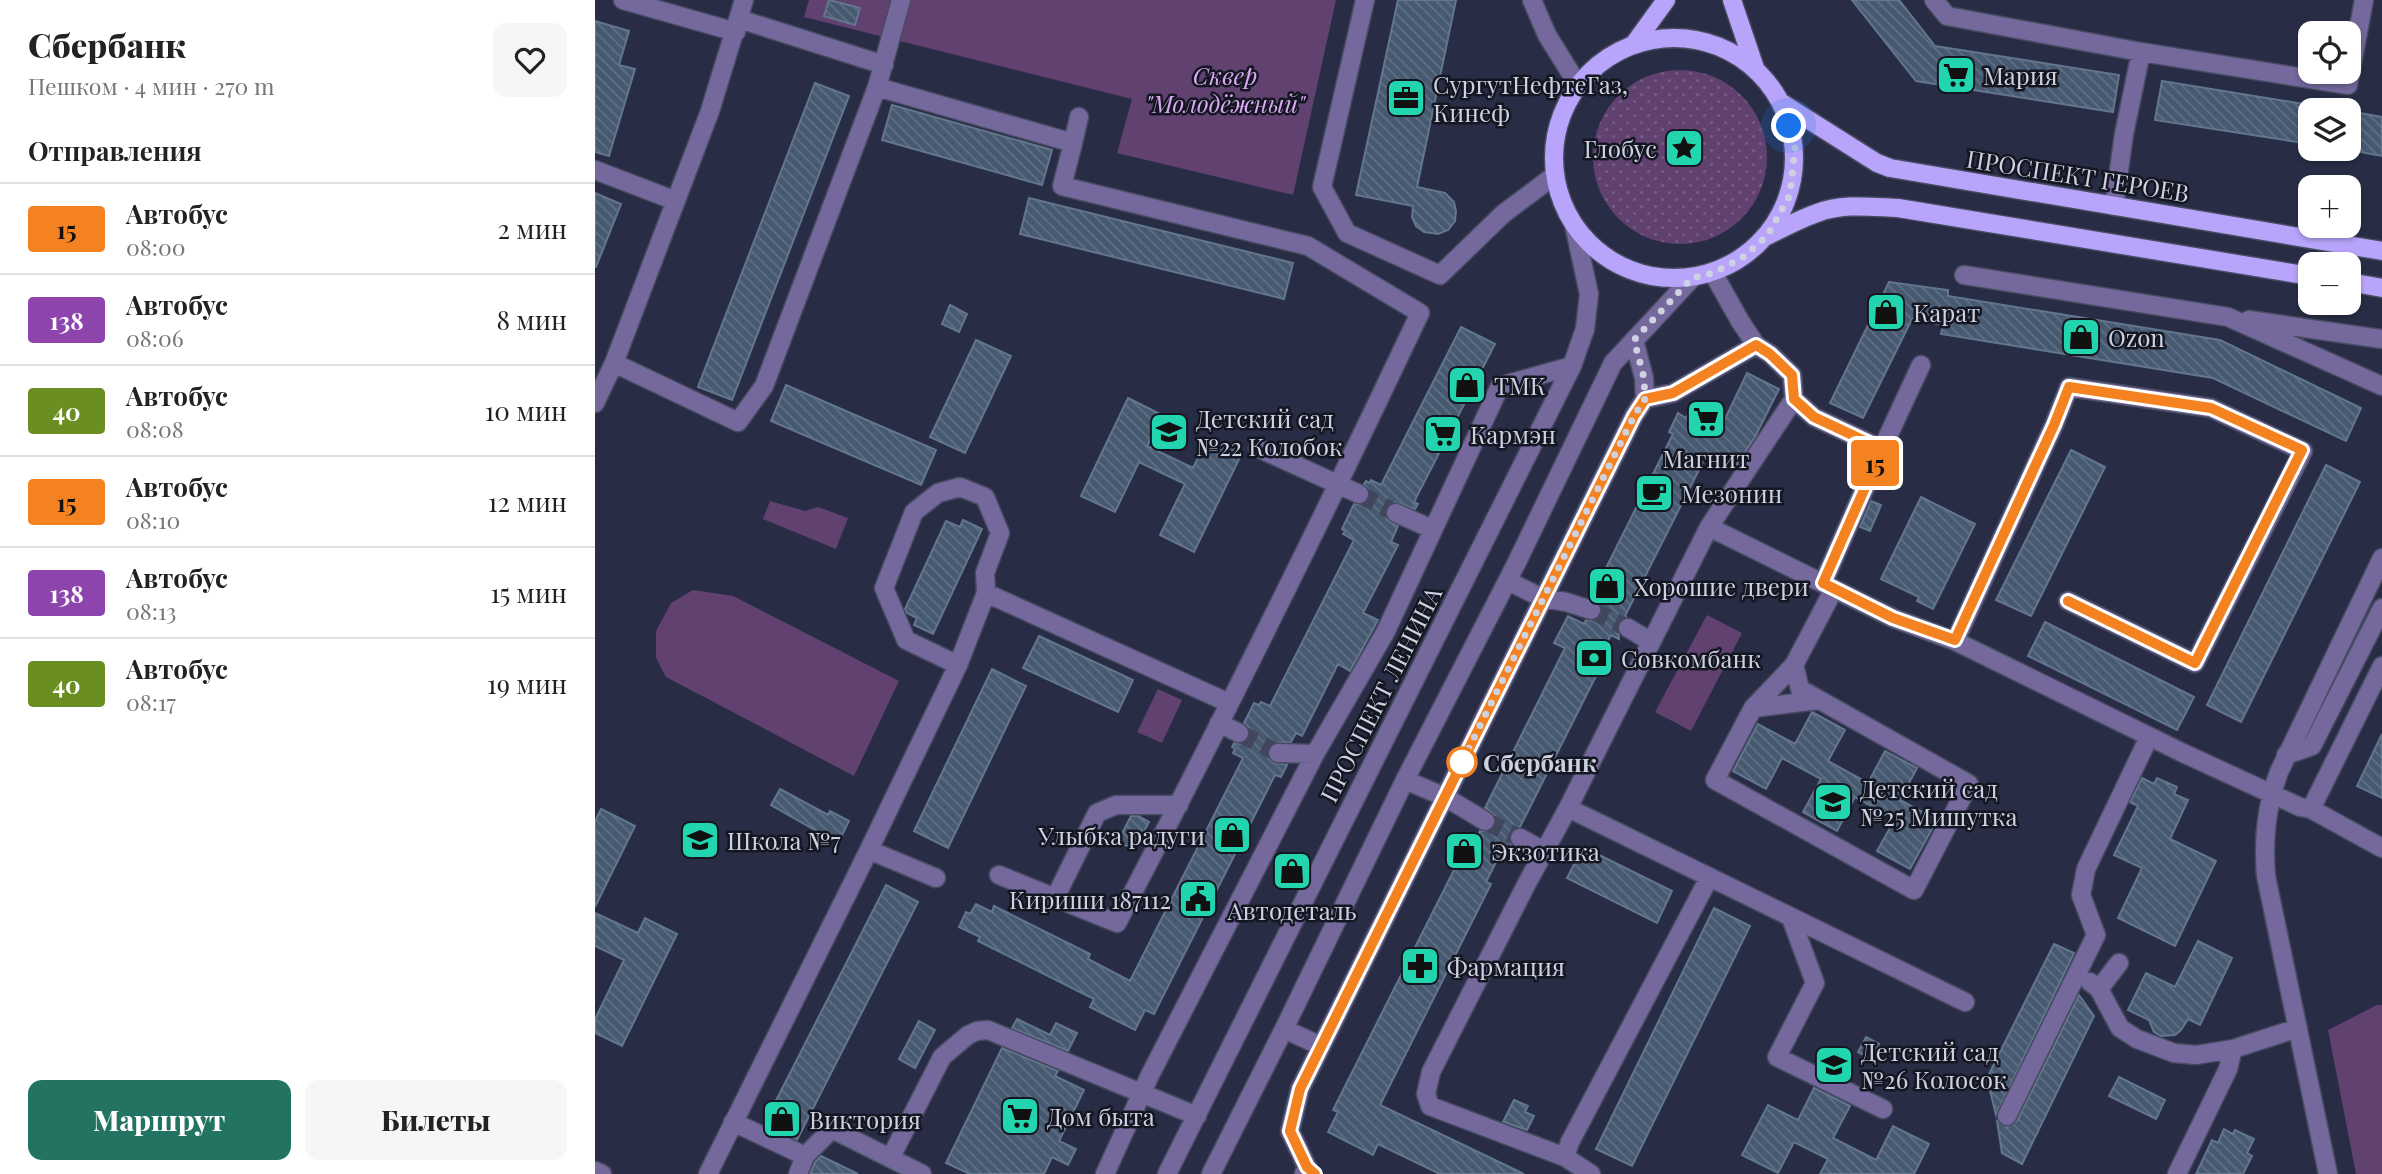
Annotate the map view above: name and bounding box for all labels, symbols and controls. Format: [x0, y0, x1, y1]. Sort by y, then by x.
map controls [2298, 21, 2361, 315]
button: locate [2298, 21, 2361, 84]
text: Сбербанк [28, 22, 186, 66]
button: heart [493, 23, 567, 97]
supermarket icon: Мария [1935, 54, 1977, 96]
park label: Сквер "Молодёжный" [1145, 59, 1307, 119]
place label: Мария [1983, 59, 2058, 91]
place label: СургутНефтеГаз, Кинеф [1433, 68, 1628, 128]
text: Пешком · 4 мин · 270 m [28, 70, 275, 101]
office icon: СургутНефтеГаз, Кинеф [1385, 77, 1427, 119]
button: layers [2298, 98, 2361, 161]
your location [1771, 108, 1806, 143]
place icon: Глобус [1663, 127, 1705, 169]
place label: Глобус [1584, 132, 1657, 164]
text: Отправления [28, 133, 202, 168]
street label: ПРОСПЕКТ ГЕРОЕВ [1964, 142, 2192, 208]
button: + [2298, 175, 2361, 238]
text: Автобус [126, 196, 228, 231]
text: 2 мин [497, 211, 567, 246]
text: 15 [57, 213, 76, 245]
text: 08:00 [126, 231, 185, 262]
button: − [2298, 252, 2361, 315]
text: Автобус [126, 287, 228, 322]
shop icon: Карат [1865, 291, 1907, 333]
place label: Карат [1913, 296, 1980, 328]
text: 8 мин [496, 302, 567, 337]
text: 138 [49, 304, 84, 336]
shop icon: Ozon [2060, 316, 2102, 358]
place label: Ozon [2108, 321, 2165, 353]
text: 08:06 [126, 322, 184, 353]
shop icon: ТМК [1446, 364, 1488, 406]
place label: ТМК [1494, 369, 1546, 401]
text: Автобус [126, 378, 228, 413]
text: 10 мин [485, 393, 567, 428]
text: 40 [52, 395, 81, 427]
supermarket icon: Магнит [1685, 398, 1727, 440]
place label: Детский сад №22 Колобок [1196, 402, 1343, 462]
school or university icon: Детский сад №22 Колобок [1148, 411, 1190, 453]
text: 08:08 [126, 413, 184, 444]
supermarket icon: Кармэн [1422, 413, 1464, 455]
place label: Кармэн [1470, 418, 1556, 450]
line badge: 15 [1843, 440, 1907, 486]
place label: Магнит [1663, 442, 1749, 474]
text: 15 [1865, 447, 1885, 479]
text: Автобус [126, 469, 228, 504]
cafe icon: Мезонин [1633, 472, 1675, 514]
place label: Мезонин [1681, 477, 1782, 509]
text: 12 мин [488, 484, 567, 519]
text: 15 [57, 486, 76, 518]
text: 08:10 [126, 504, 180, 535]
text: Автобус [126, 560, 228, 595]
shop icon: Хорошие двери [1586, 565, 1628, 607]
place label: Хорошие двери [1634, 570, 1809, 602]
text: 15 мин [490, 575, 567, 610]
text: 138 [49, 577, 84, 609]
street label: ПРОСПЕКТ ЛЕНИНА [1312, 580, 1449, 807]
text: 08:13 [126, 595, 176, 626]
bank icon: Совкомбанк [1573, 637, 1615, 679]
place label: Совкомбанк [1621, 642, 1761, 674]
text: Автобус [126, 651, 228, 686]
text: 19 мин [487, 666, 567, 701]
text: 40 [52, 668, 81, 700]
text: 08:17 [126, 686, 176, 717]
place label: Сбербанк [1483, 746, 1597, 778]
marker: Сбербанк [1447, 747, 1477, 777]
place label: Детский сад №25 Мишутка [1860, 772, 2018, 832]
school or university icon: Детский сад №25 Мишутка [1812, 781, 1854, 823]
shop icon: Улыбка радуги [1211, 814, 1253, 856]
school or university icon: Школа №7 [679, 819, 721, 861]
place label: Улыбка радуги [1037, 819, 1205, 851]
place label: Школа №7 [727, 824, 841, 856]
shop icon: Экзотика [1443, 830, 1485, 872]
place label: Экзотика [1491, 835, 1600, 867]
shop icon: Автодеталь [1271, 850, 1313, 892]
public building icon: Кириши 187112 [1177, 878, 1219, 920]
place label: Кириши 187112 [1009, 883, 1171, 915]
place label: Автодеталь [1226, 894, 1357, 926]
pharmacy icon: Фармация [1399, 945, 1441, 987]
place label: Фармация [1447, 950, 1565, 982]
place label: Детский сад №26 Колосок [1861, 1035, 2007, 1095]
school or university icon: Детский сад №26 Колосок [1813, 1044, 1855, 1086]
button: Маршрут [28, 1080, 291, 1160]
button: Билеты [305, 1080, 567, 1160]
supermarket icon: Дом быта [999, 1095, 1041, 1137]
shop icon: Виктория [761, 1098, 803, 1140]
place label: Дом быта [1047, 1100, 1155, 1132]
place label: Виктория [809, 1103, 921, 1135]

